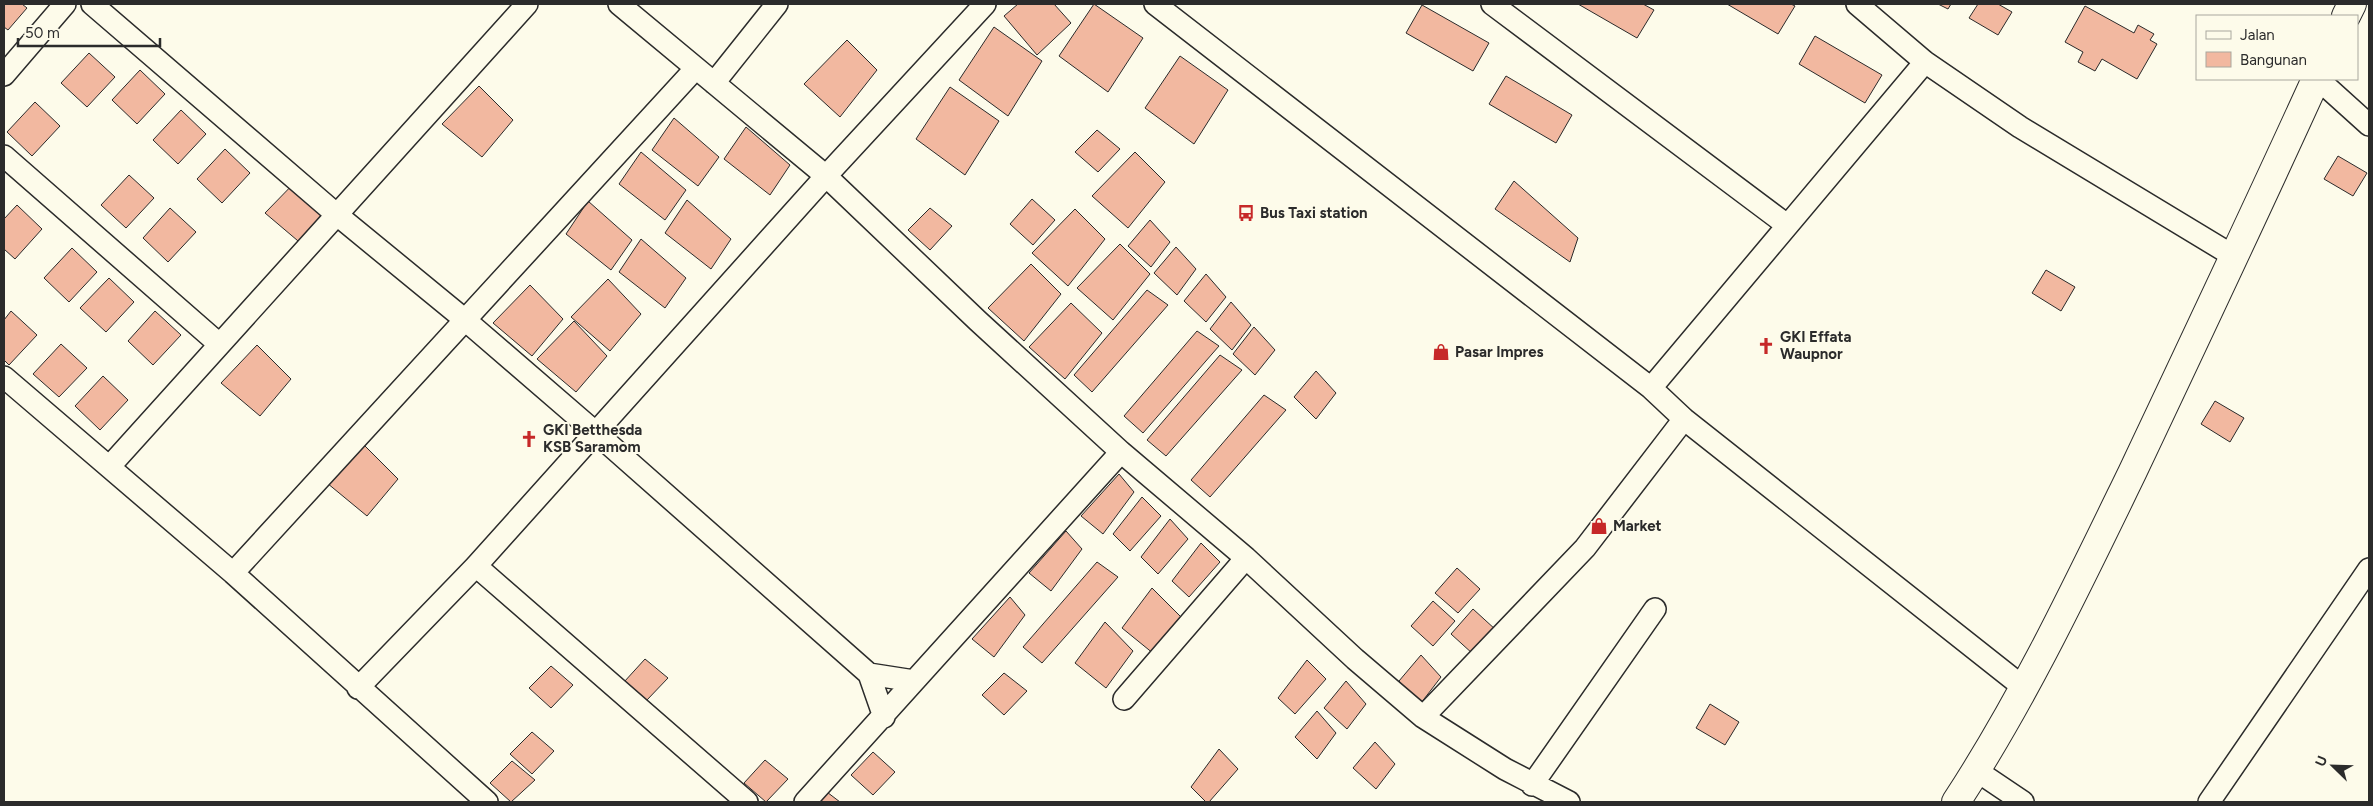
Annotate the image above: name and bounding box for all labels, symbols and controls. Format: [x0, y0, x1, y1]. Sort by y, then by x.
scale bar [18, 15, 160, 47]
legend [2196, 15, 2358, 80]
text: 50 m [25, 24, 60, 42]
text: Jalan [2240, 26, 2275, 44]
text: Bangunan [2240, 51, 2307, 69]
bus stop icon: Bus Taxi station [1236, 203, 1256, 223]
place label: Bus Taxi station [1260, 204, 1368, 222]
place label: GKI Effata Waupnor [1780, 328, 1851, 363]
church icon: GKI Effata Waupnor [1756, 336, 1776, 356]
shop icon: Pasar Impres [1431, 342, 1451, 362]
place label: Pasar Impres [1455, 343, 1544, 361]
place label: GKI Betthesda KSB Saramom [543, 421, 642, 456]
church icon: GKI Betthesda KSB Saramom [519, 429, 539, 449]
shop icon: Market [1589, 516, 1609, 536]
place label: Market [1613, 517, 1662, 535]
north arrow [2308, 741, 2358, 791]
text: U [2312, 753, 2331, 769]

